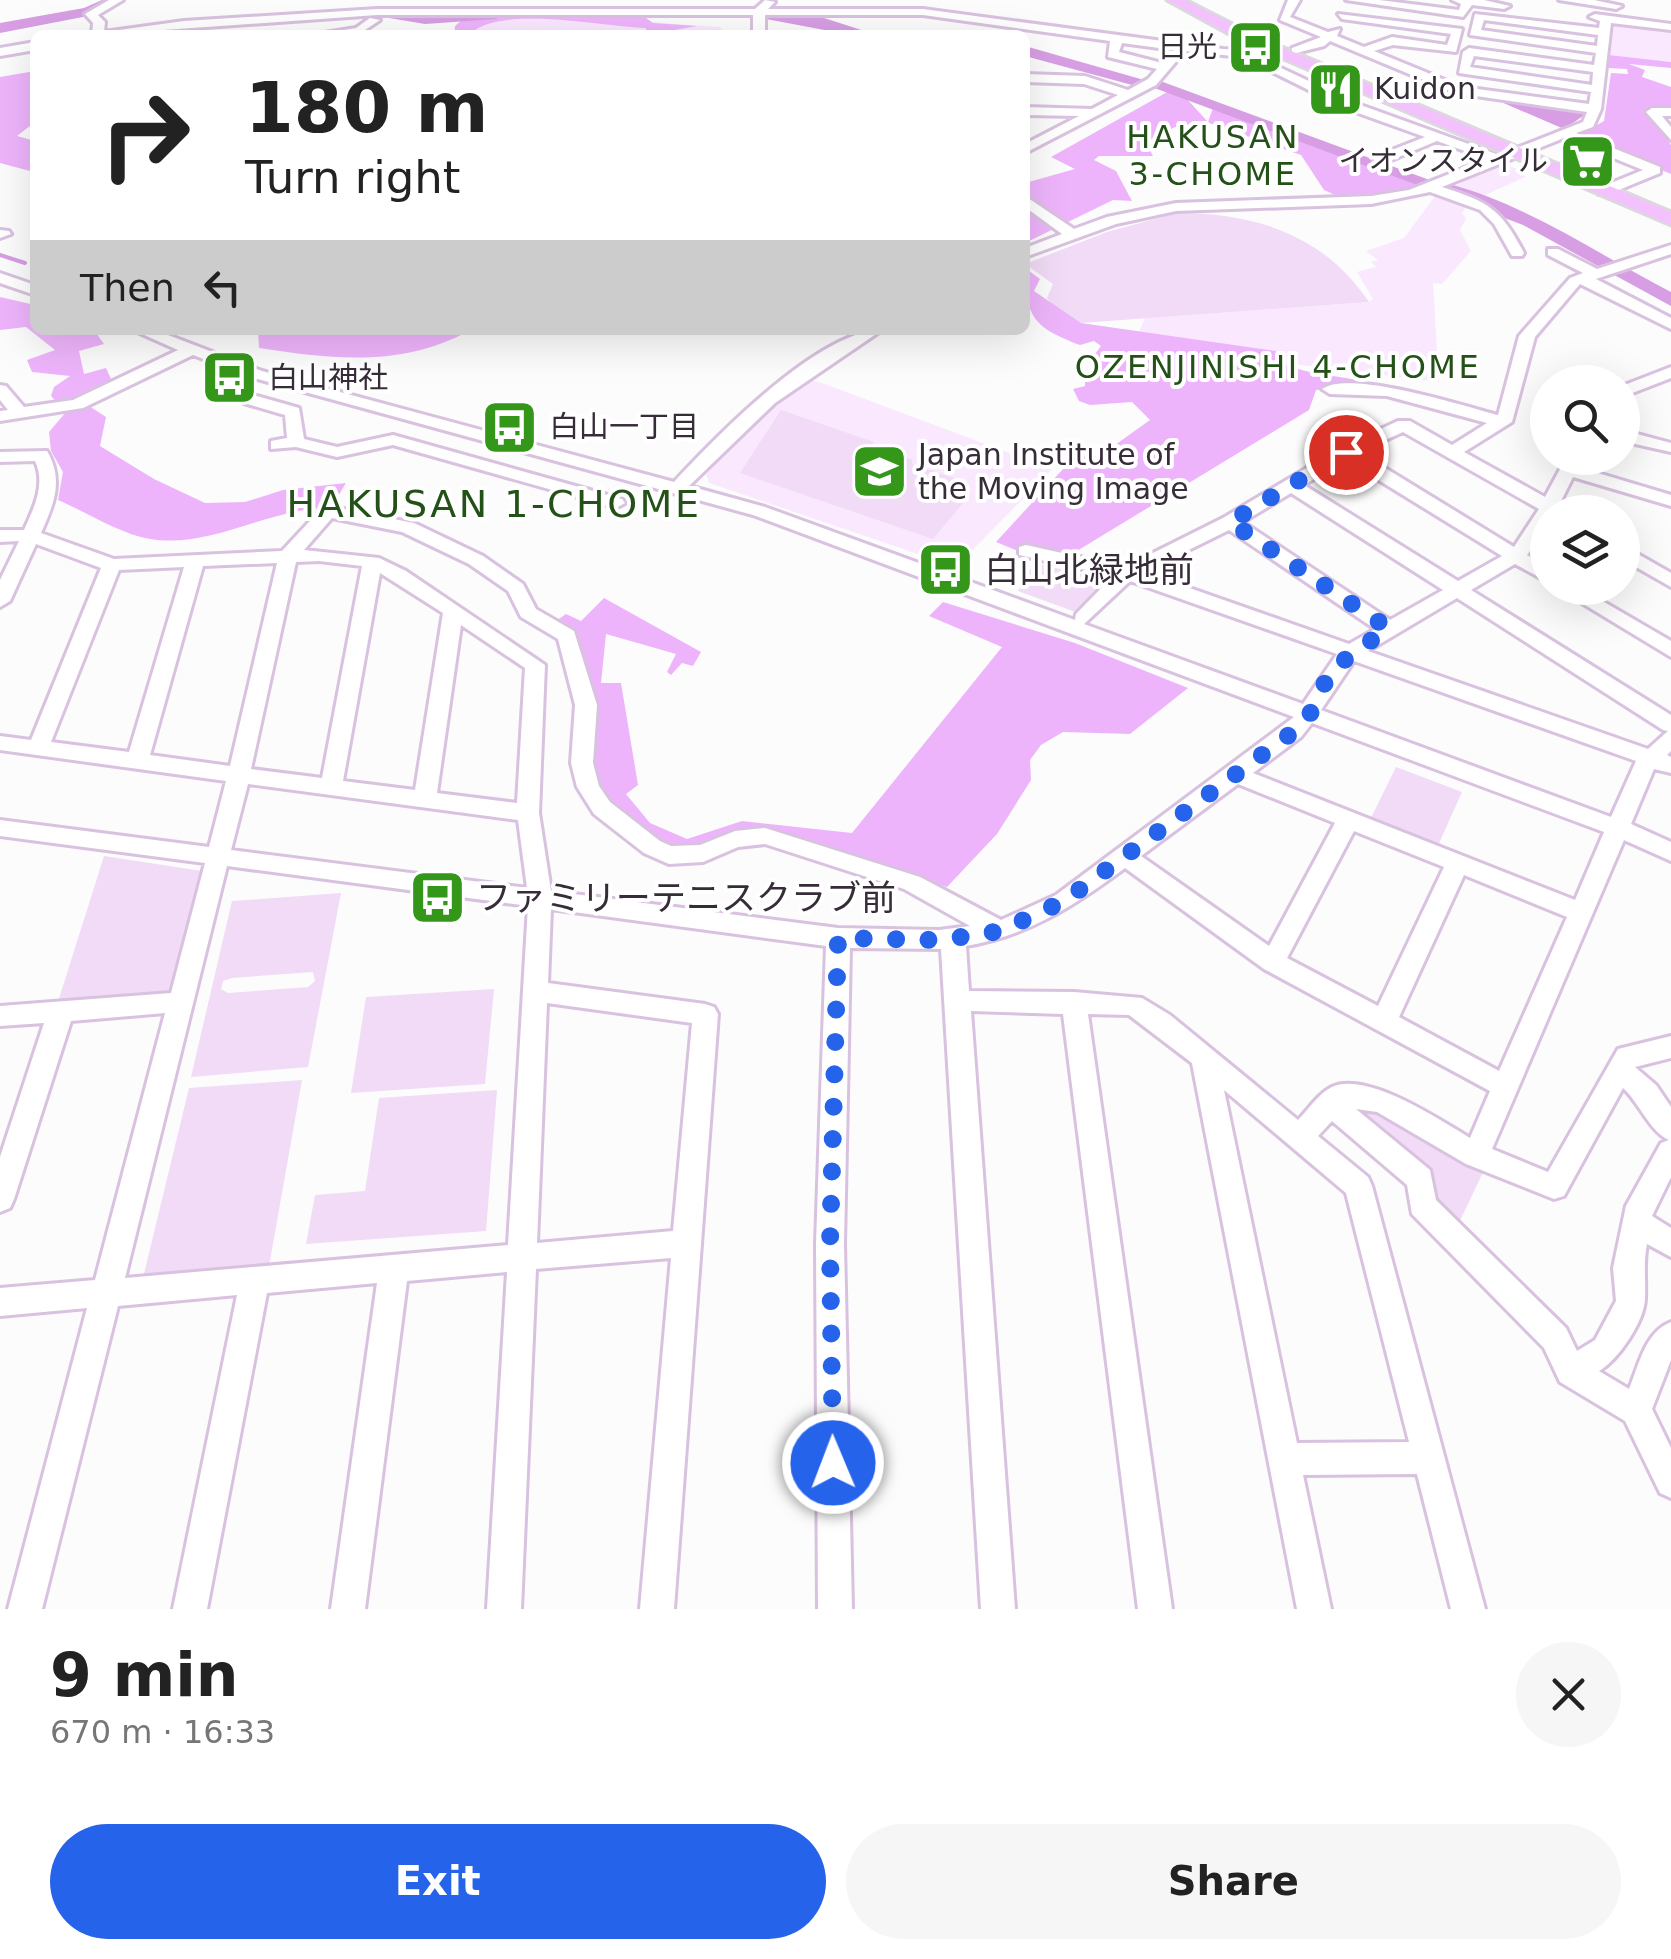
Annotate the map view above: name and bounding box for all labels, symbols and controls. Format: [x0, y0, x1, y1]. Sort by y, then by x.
bus stop icon: 日光 [1226, 17, 1286, 77]
place label: 日光 [1157, 29, 1217, 64]
restaurant icon: Kuidon [1305, 59, 1365, 119]
text: 180 m [245, 67, 488, 149]
icon: right [80, 70, 210, 200]
place label: Kuidon [1374, 71, 1476, 106]
district label: HAKUSAN 3-CHOME [1126, 118, 1300, 193]
supermarket icon: イオンスタイル [1557, 131, 1617, 191]
place label: イオンスタイル [1339, 143, 1548, 178]
text: Turn right [245, 151, 460, 204]
icon: left [195, 260, 250, 315]
text: Then [80, 266, 175, 310]
bus stop icon: 白山神社 [199, 348, 259, 408]
district label: OZENJINISHI 4-CHOME [1075, 348, 1481, 386]
place label: 白山神社 [268, 360, 388, 395]
map controls [1530, 365, 1640, 605]
button: search [1530, 365, 1640, 475]
bus stop icon: 白山一丁目 [480, 397, 540, 457]
place label: 白山一丁目 [549, 409, 699, 444]
pin [1304, 410, 1389, 495]
icon: arrive [1319, 425, 1374, 480]
place label: Japan Institute of the Moving Image [916, 437, 1189, 506]
school or university icon: Japan Institute of the Moving Image [849, 442, 909, 502]
district label: HAKUSAN 1-CHOME [287, 482, 701, 526]
button: layers [1530, 495, 1640, 605]
bus stop icon: 白山北緑地前 [915, 540, 975, 600]
place label: 白山北緑地前 [984, 550, 1194, 590]
bus stop icon: ファミリーテニスクラブ前 [407, 868, 467, 928]
place label: ファミリーテニスクラブ前 [476, 878, 896, 918]
position arrow [781, 1411, 885, 1515]
text: 9 min [50, 1640, 238, 1710]
button: close [1516, 1642, 1621, 1747]
text: 670 m · 16:33 [50, 1713, 275, 1751]
button: Exit [50, 1824, 826, 1939]
button: Share [846, 1824, 1621, 1939]

